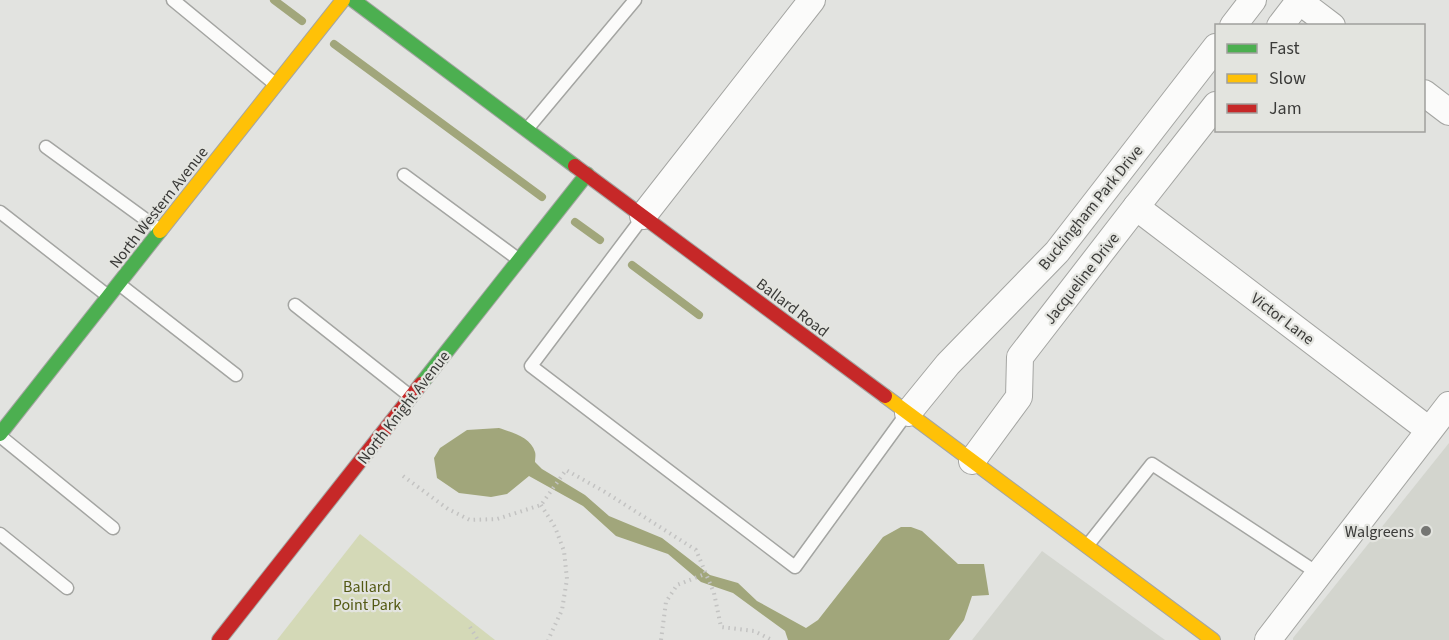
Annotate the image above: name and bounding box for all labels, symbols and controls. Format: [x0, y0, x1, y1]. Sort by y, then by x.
legend [1215, 24, 1425, 132]
text: Fast [1269, 36, 1300, 61]
text: Slow [1269, 66, 1306, 91]
text: Jam [1269, 96, 1302, 121]
street label: Buckingham Park Drive [1033, 140, 1148, 275]
street label: North Western Avenue [104, 142, 213, 273]
street label: Jacqueline Drive [1039, 228, 1125, 329]
street label: Ballard Road [752, 273, 833, 342]
street label: Victor Lane [1246, 288, 1319, 350]
street label: North Knight Avenue [352, 346, 455, 469]
place label: Walgreens [1345, 521, 1414, 543]
marker: Walgreens [1419, 524, 1433, 538]
park label: Ballard Point Park [333, 576, 401, 616]

